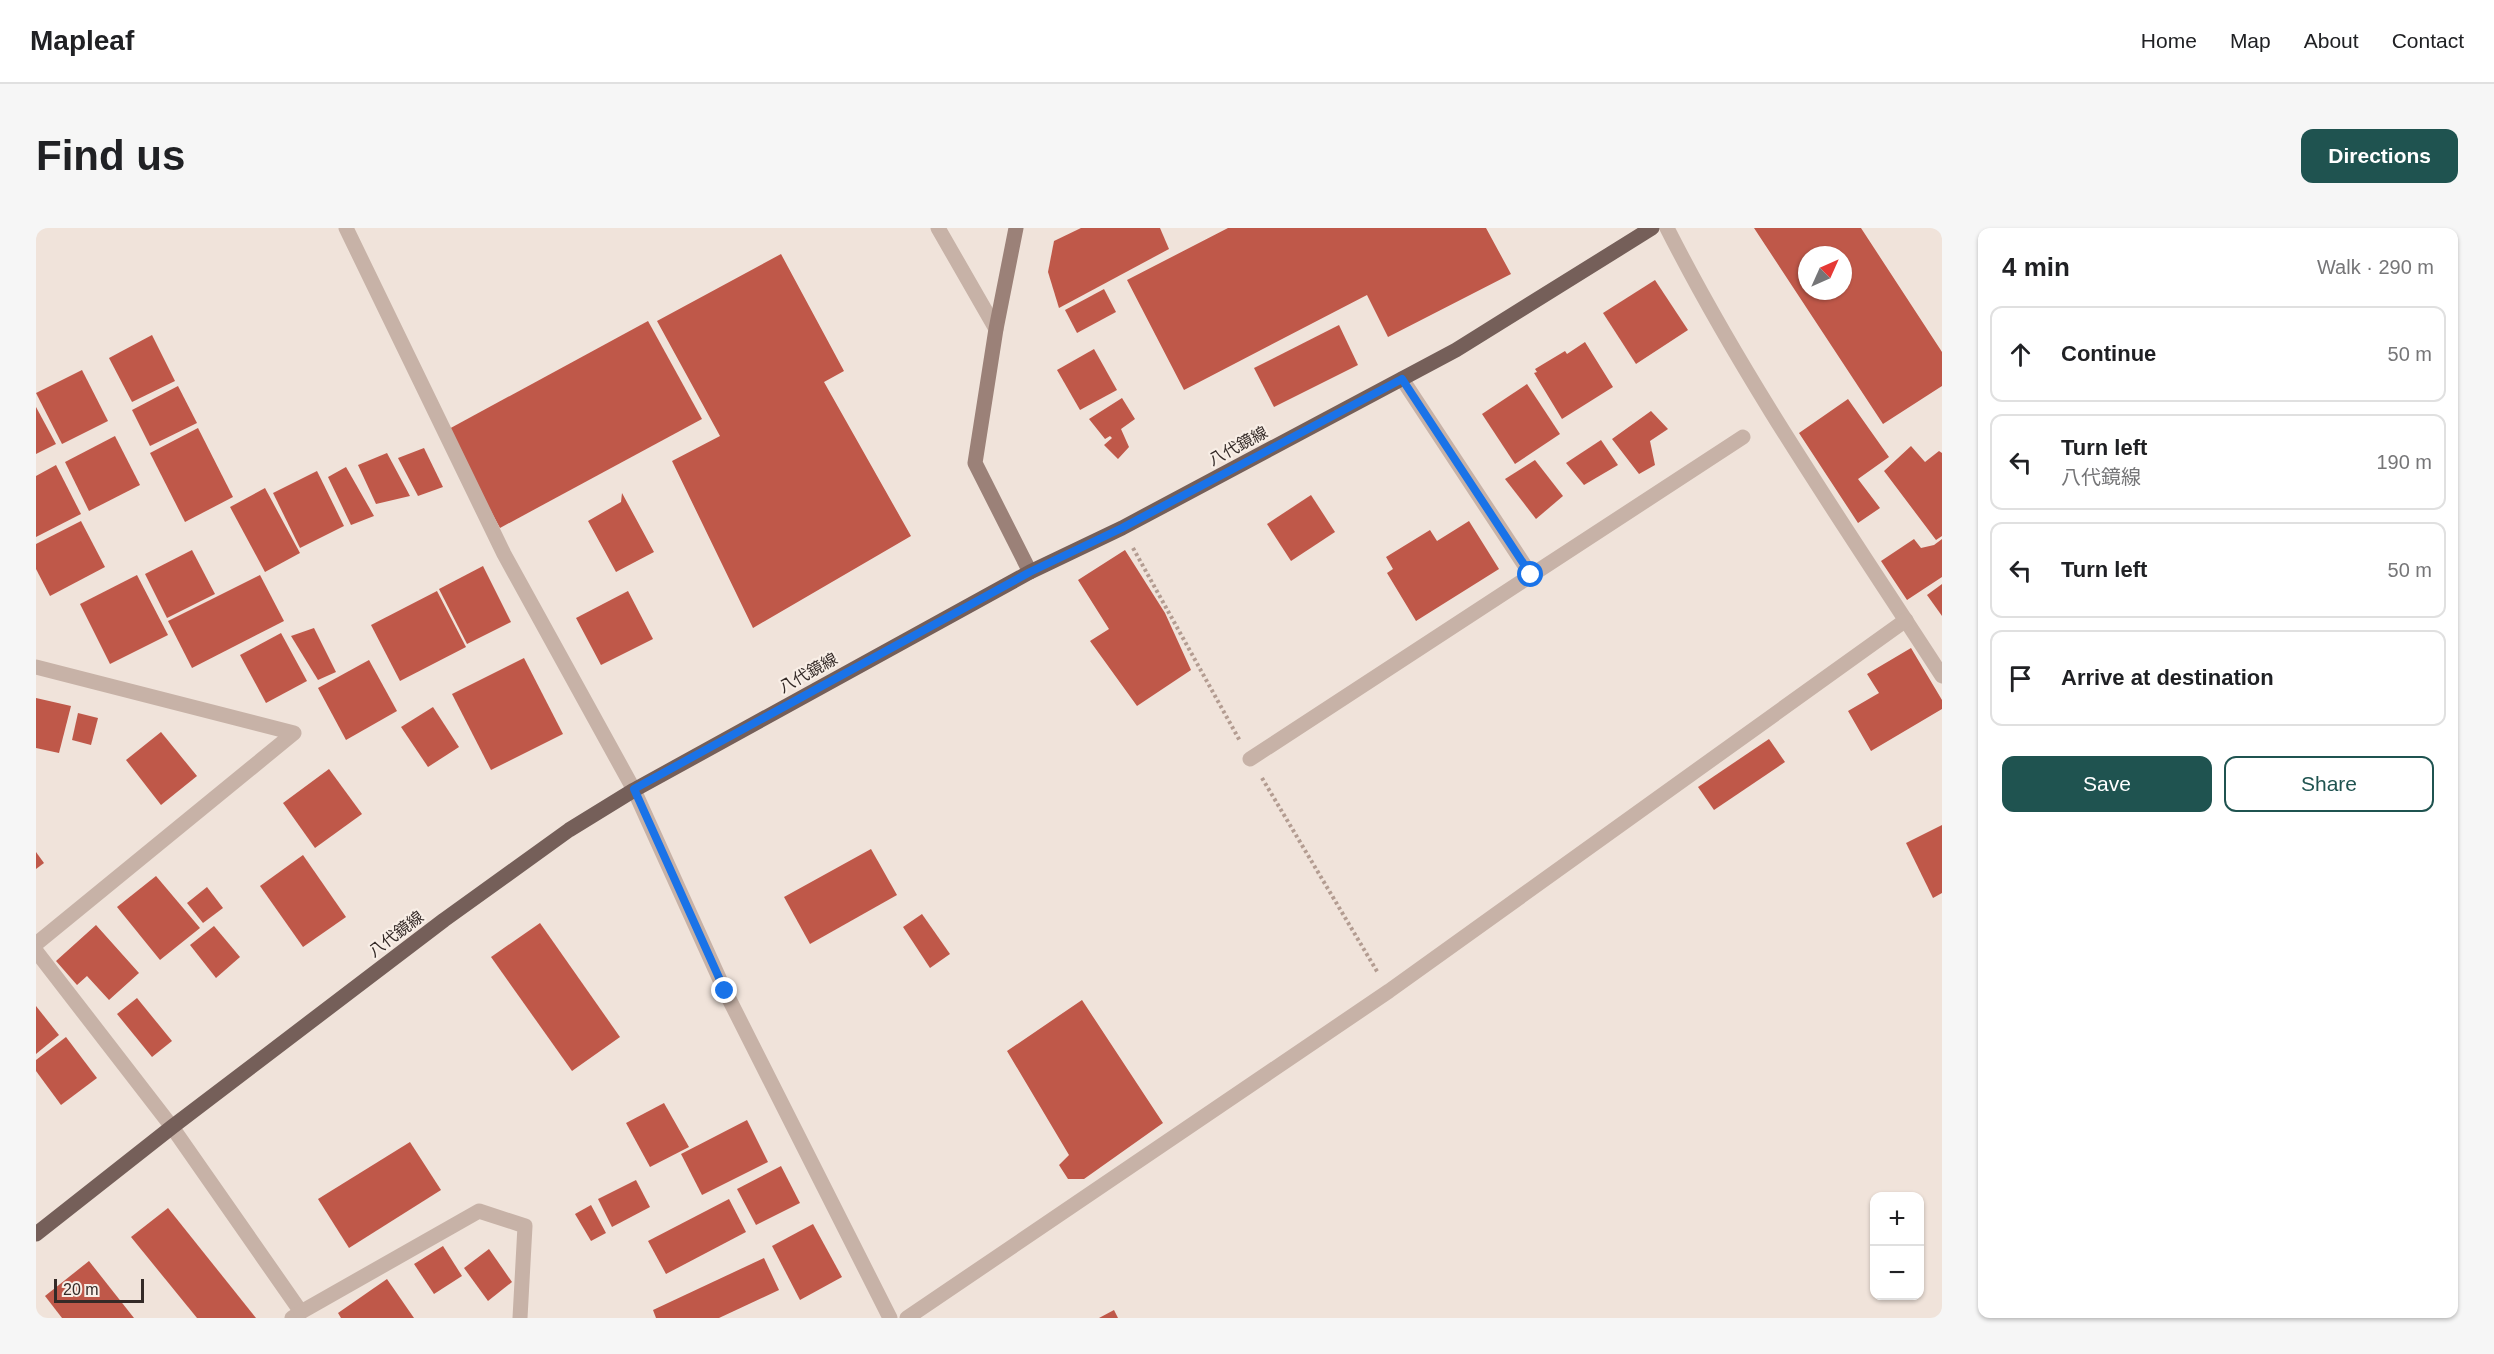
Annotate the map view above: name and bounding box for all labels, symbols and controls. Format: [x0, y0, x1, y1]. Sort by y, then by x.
text: Mapleaf [30, 25, 134, 56]
text: Home [2141, 29, 2197, 52]
text: Map [2230, 29, 2271, 52]
text: About [2304, 29, 2359, 52]
text: Contact [2392, 29, 2464, 52]
button: Directions [2301, 129, 2458, 183]
text: Find us [36, 132, 185, 179]
north arrow [1798, 246, 1852, 300]
text: 4 min [2002, 252, 2070, 282]
text: Walk · 290 m [2317, 256, 2434, 278]
icon: ahead [2004, 338, 2037, 371]
text: Continue [2061, 341, 2156, 366]
text: 50 m [2388, 343, 2432, 365]
street label: 八代鏡線 [1206, 423, 1270, 469]
text: Turn left [2061, 435, 2147, 460]
icon: left [2004, 446, 2037, 479]
text: 190 m [2376, 451, 2432, 473]
text: 八代鏡線 [2061, 466, 2141, 488]
icon: left [2004, 554, 2037, 587]
text: Turn left [2061, 557, 2147, 582]
text: 50 m [2388, 559, 2432, 581]
route start [1517, 561, 1543, 587]
street label: 八代鏡線 [776, 650, 840, 696]
icon: arrive [2004, 662, 2037, 695]
text: Arrive at destination [2061, 665, 2274, 690]
button: Save [2002, 756, 2212, 812]
button: Share [2224, 756, 2434, 812]
street label: 八代鏡線 [365, 908, 427, 960]
route end [711, 977, 737, 1003]
map controls [1870, 1192, 1924, 1300]
button: + [1870, 1192, 1924, 1246]
button: − [1870, 1246, 1924, 1300]
scale bar [54, 1276, 144, 1304]
text: 20 m [63, 1281, 99, 1298]

